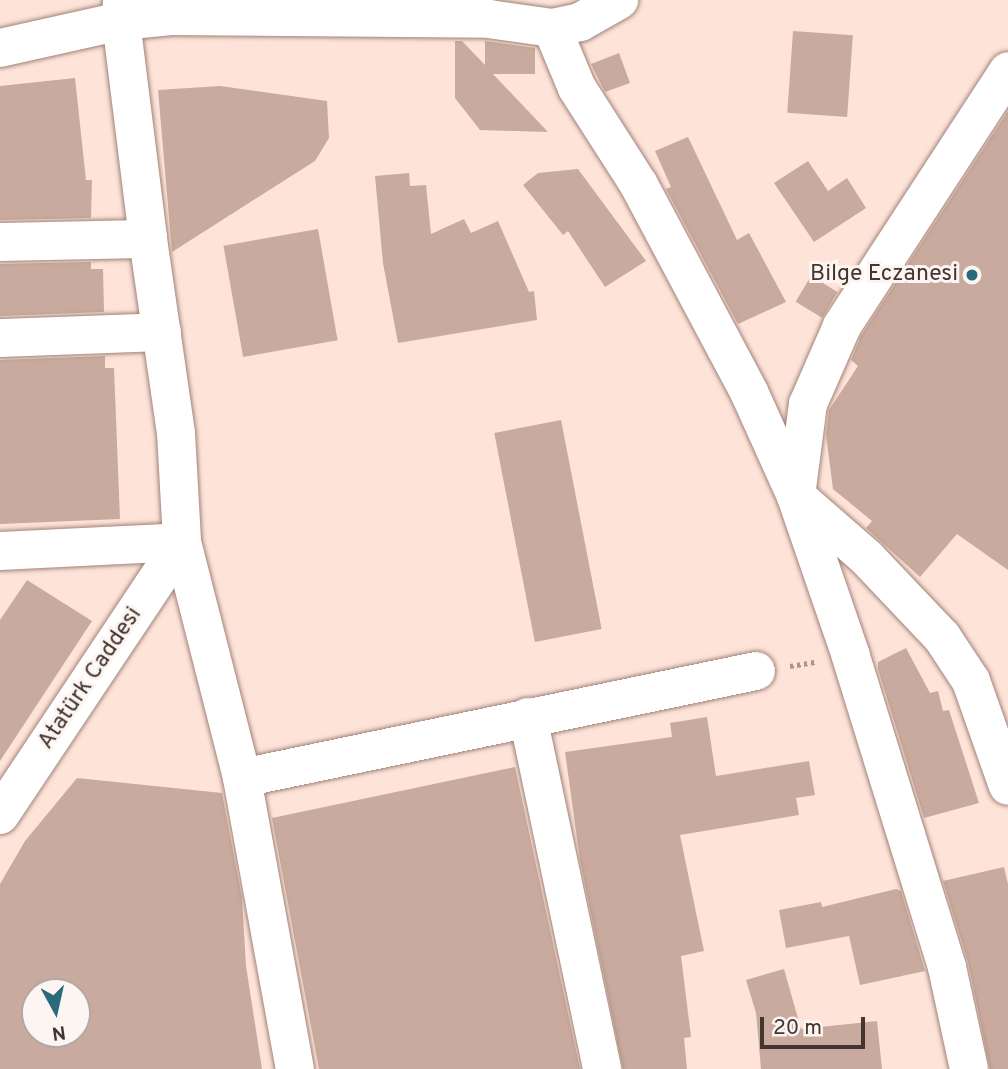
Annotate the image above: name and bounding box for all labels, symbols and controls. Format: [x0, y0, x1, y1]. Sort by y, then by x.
place label: Bilge Eczanesi [810, 261, 958, 289]
marker: Bilge Eczanesi [964, 267, 980, 283]
street label: Atatürk Caddesi [33, 603, 149, 755]
north arrow [21, 978, 91, 1048]
scale bar [763, 1002, 868, 1046]
text: 20 m [773, 1015, 822, 1042]
text: N [50, 1019, 67, 1045]

